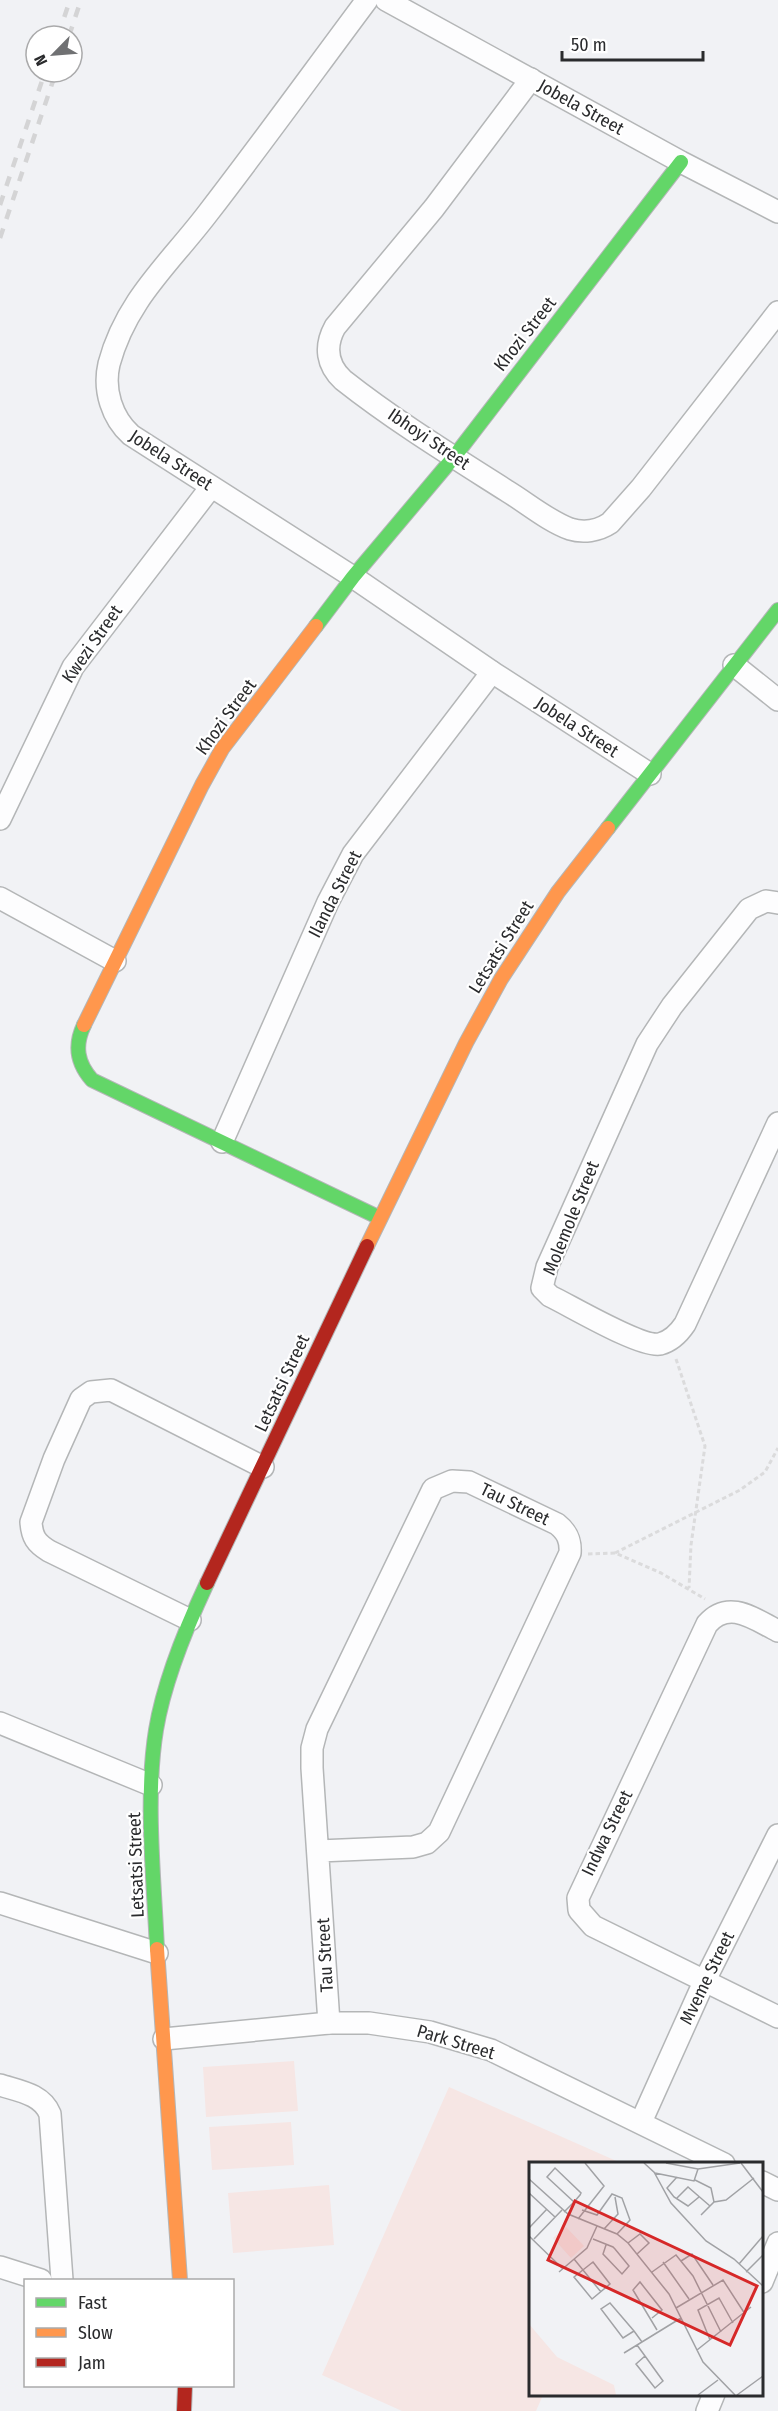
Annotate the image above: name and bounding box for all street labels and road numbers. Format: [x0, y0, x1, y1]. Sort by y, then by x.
street label: Jobela Street [534, 74, 628, 140]
street label: Khozi Street [489, 292, 561, 376]
street label: Ibhoyi Street [384, 404, 474, 475]
street label: Jobela Street [125, 425, 217, 495]
street label: Kwezi Street [57, 601, 127, 687]
street label: Khozi Street [191, 675, 261, 759]
street label: Jobela Street [531, 692, 623, 762]
street label: Ilanda Street [304, 847, 366, 941]
street label: Letsatsi Street [464, 896, 538, 997]
street label: Molemole Street [538, 1158, 604, 1278]
street label: Letsatsi Street [250, 1331, 314, 1435]
street label: Tau Street [477, 1478, 553, 1530]
street label: Indwa Street [577, 1786, 637, 1879]
street label: Letsatsi Street [123, 1812, 149, 1918]
street label: Tau Street [312, 1917, 338, 1993]
street label: Mveme Street [675, 1928, 739, 2028]
street label: Park Street [414, 2020, 498, 2064]

